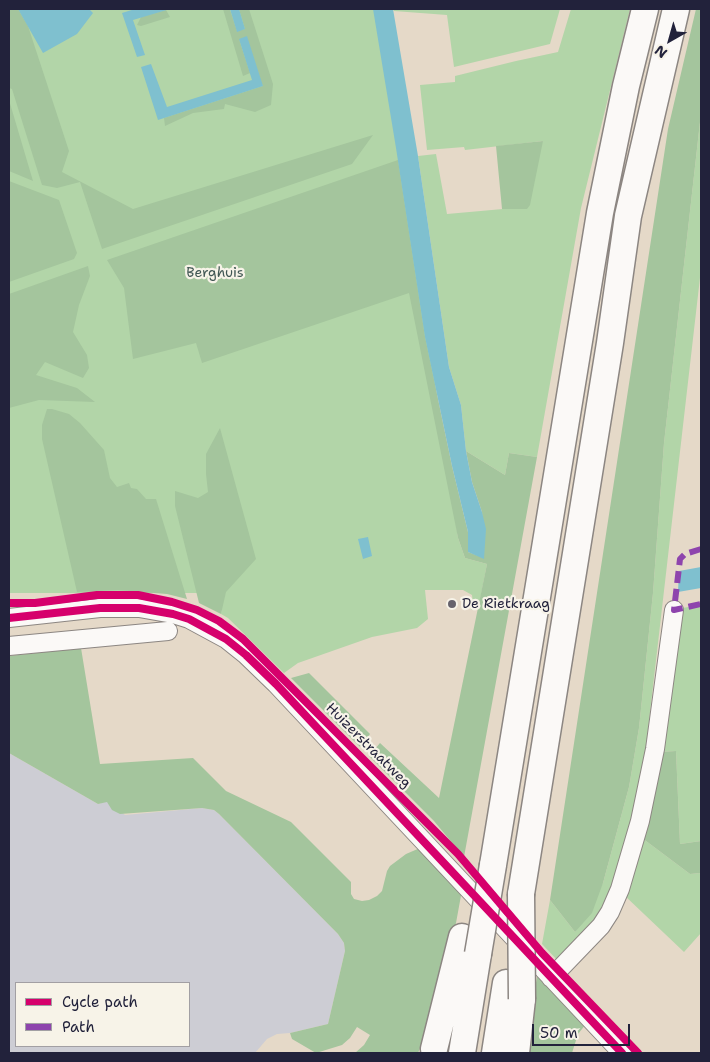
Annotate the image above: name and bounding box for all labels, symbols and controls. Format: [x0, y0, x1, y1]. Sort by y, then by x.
north arrow [645, 15, 695, 65]
text: N [651, 41, 671, 62]
park label: Berghuis [186, 265, 244, 281]
place label: De Rietkraag [462, 596, 550, 612]
marker: De Rietkraag [446, 598, 458, 610]
street label: Huizerstraatweg [322, 700, 414, 792]
legend [15, 982, 190, 1047]
text: Cycle path [62, 992, 138, 1012]
scale bar [535, 1014, 632, 1046]
text: Path [62, 1017, 95, 1037]
text: 50 m [540, 1023, 578, 1043]

